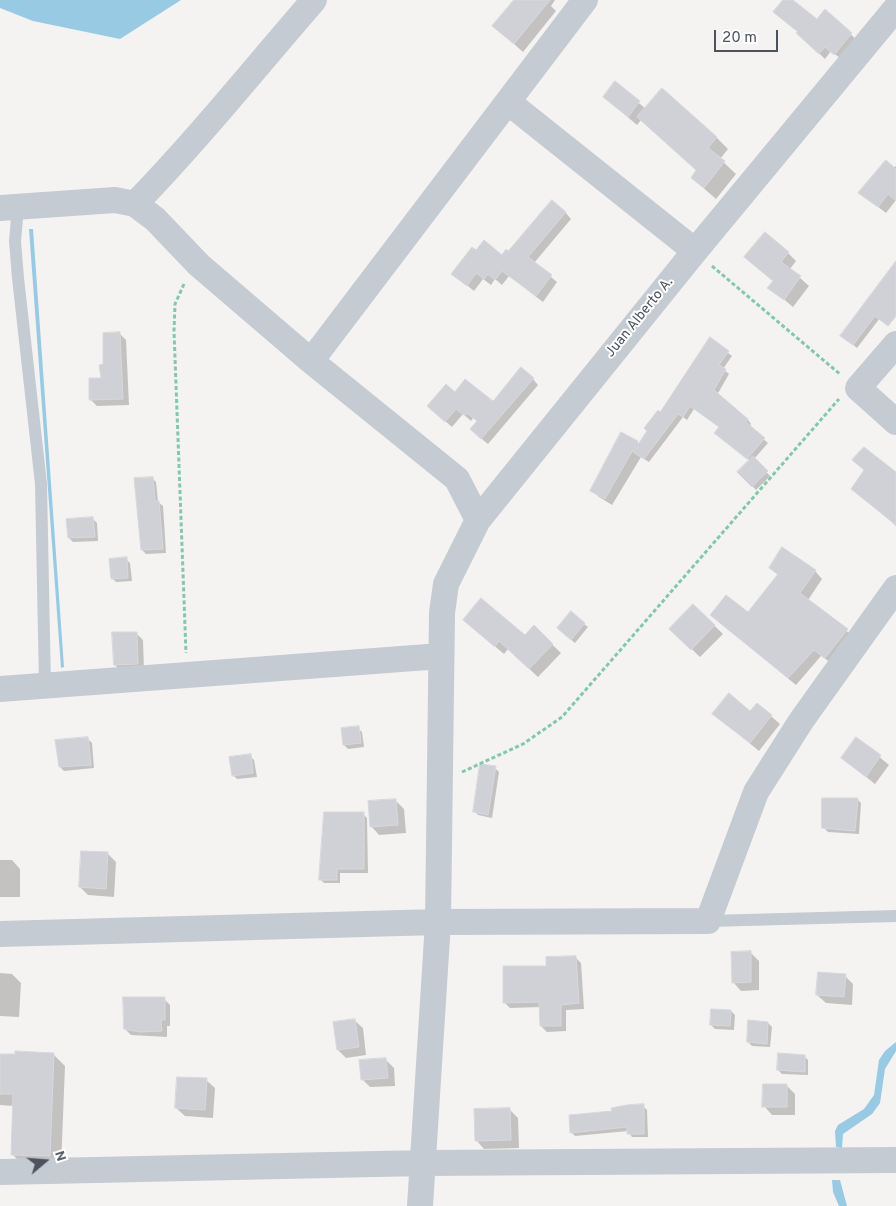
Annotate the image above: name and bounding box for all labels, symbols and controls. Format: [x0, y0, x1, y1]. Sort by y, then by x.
scale bar [716, 20, 780, 52]
text: 20 m [722, 29, 757, 48]
street label: Juan Alberto A. [603, 275, 677, 361]
north arrow [20, 1136, 70, 1186]
text: N [50, 1149, 69, 1164]

